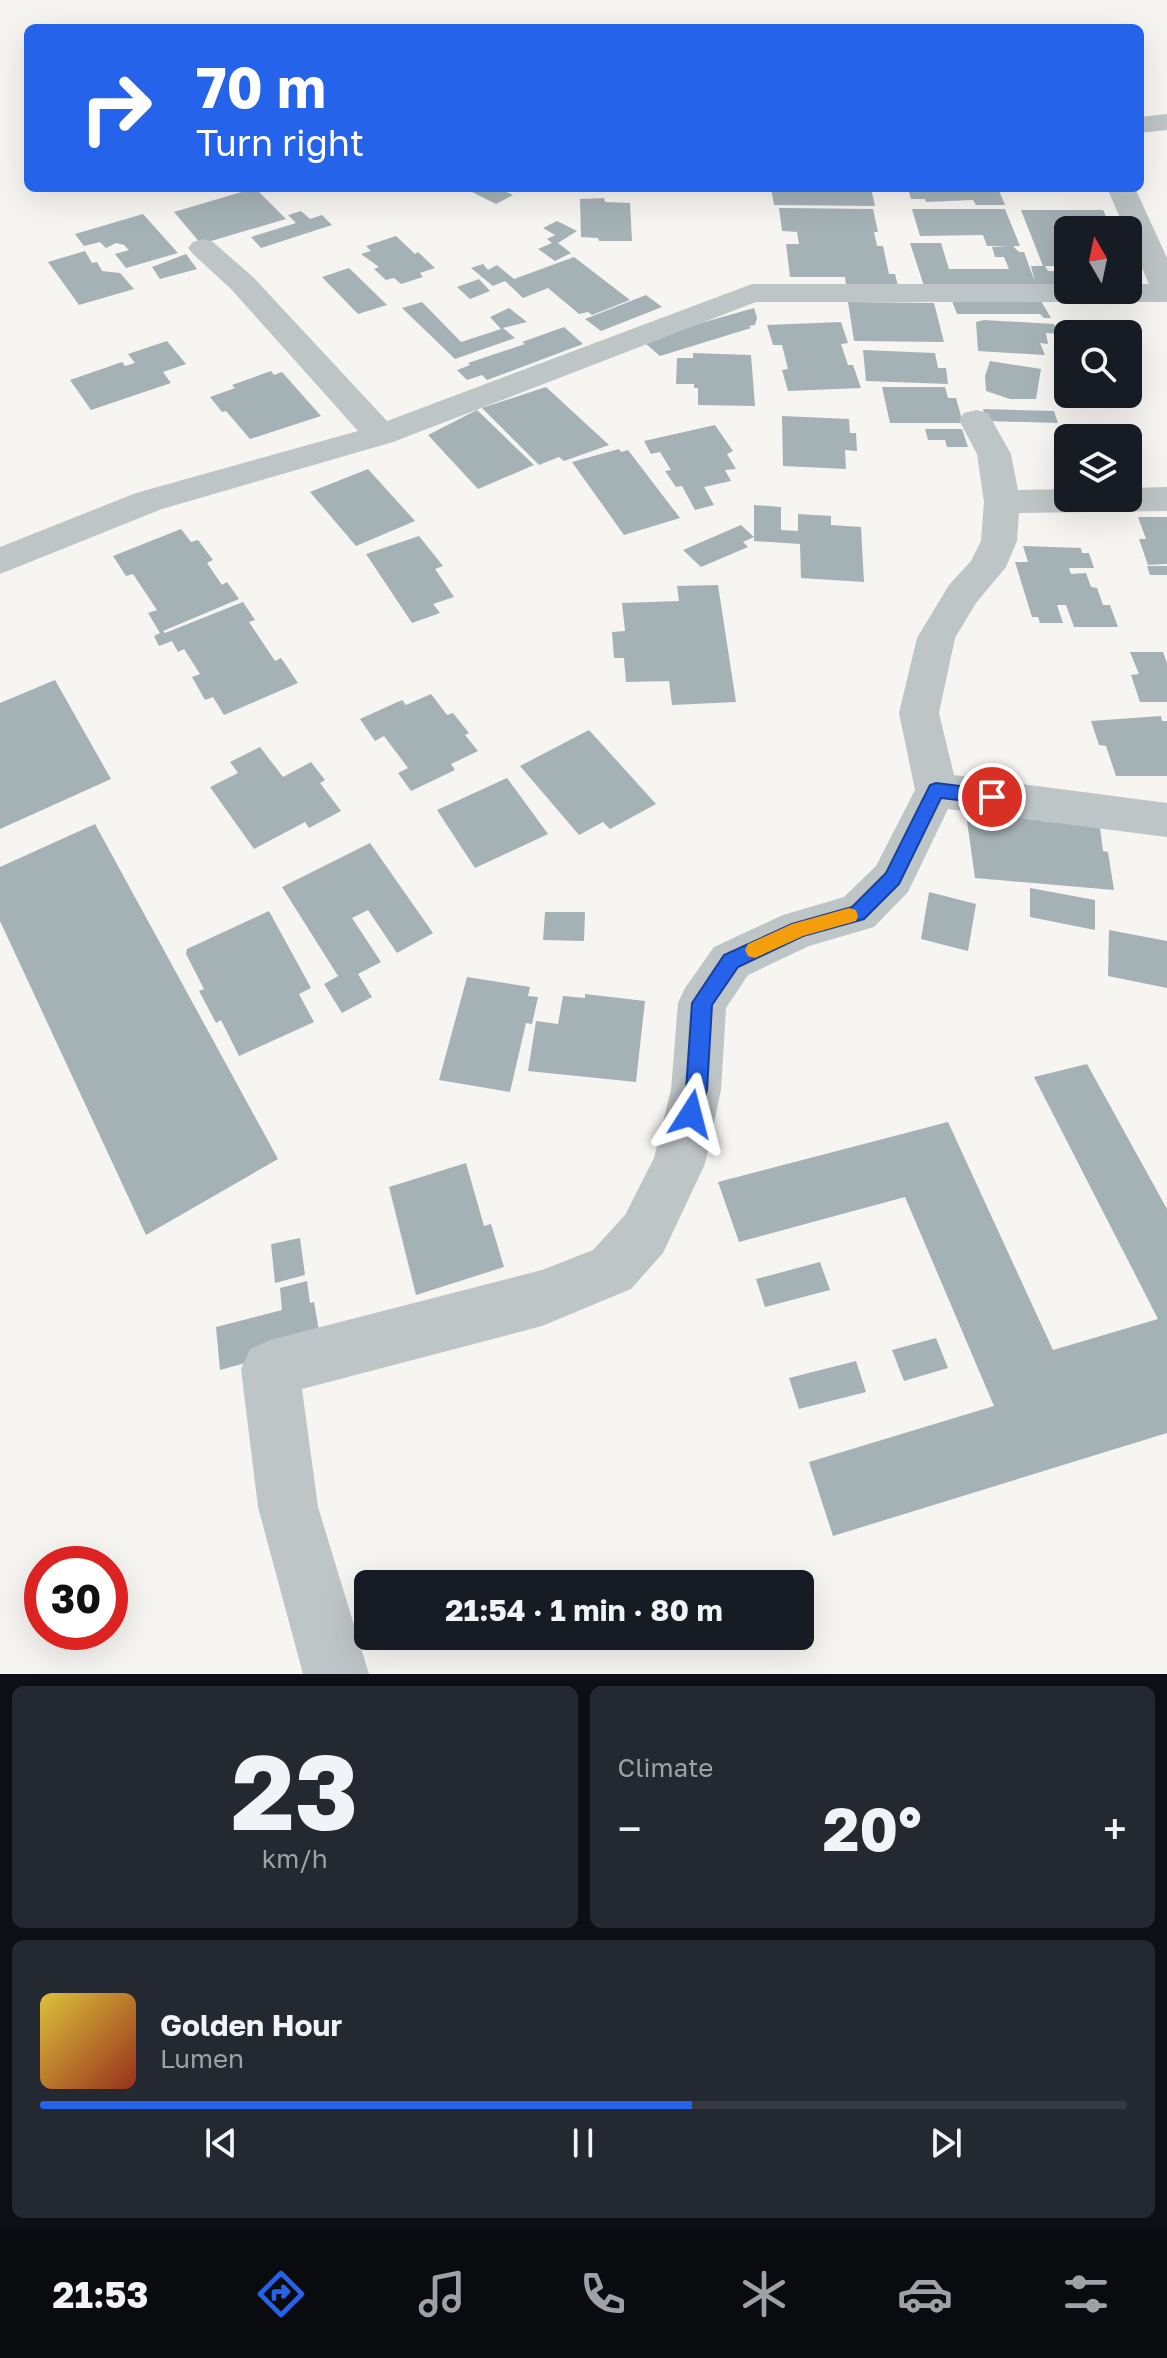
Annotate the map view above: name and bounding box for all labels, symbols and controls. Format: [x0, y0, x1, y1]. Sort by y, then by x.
text: 70 m [196, 53, 326, 120]
icon: right [64, 56, 168, 160]
text: Turn right [196, 121, 364, 164]
north arrow [1054, 216, 1142, 304]
map controls [1054, 216, 1142, 512]
button: search [1054, 320, 1142, 408]
button: layers [1054, 424, 1142, 512]
pin [958, 763, 1026, 831]
icon: arrive [970, 775, 1014, 819]
position arrow [649, 1072, 733, 1156]
speed limit sign: 30 [24, 1546, 128, 1650]
text: 21:54 · 1 min · 80 m [445, 1592, 723, 1628]
text: 23 [231, 1728, 358, 1853]
text: Climate [618, 1752, 713, 1783]
text: 20° [823, 1792, 922, 1864]
text: − [618, 1802, 642, 1855]
text: + [1103, 1802, 1127, 1855]
text: km/h [262, 1843, 328, 1874]
text: Golden Hour [160, 2007, 342, 2043]
text: Lumen [160, 2043, 244, 2074]
icon: previous [199, 2121, 243, 2165]
icon: pause [561, 2121, 605, 2165]
icon: next [924, 2121, 968, 2165]
icon: directions [253, 2266, 309, 2322]
icon: music [414, 2266, 470, 2322]
icon: phone [575, 2266, 631, 2322]
icon: climate [736, 2266, 792, 2322]
icon: car [897, 2266, 953, 2322]
icon: filters [1058, 2266, 1114, 2322]
text: 21:53 [53, 2273, 148, 2316]

